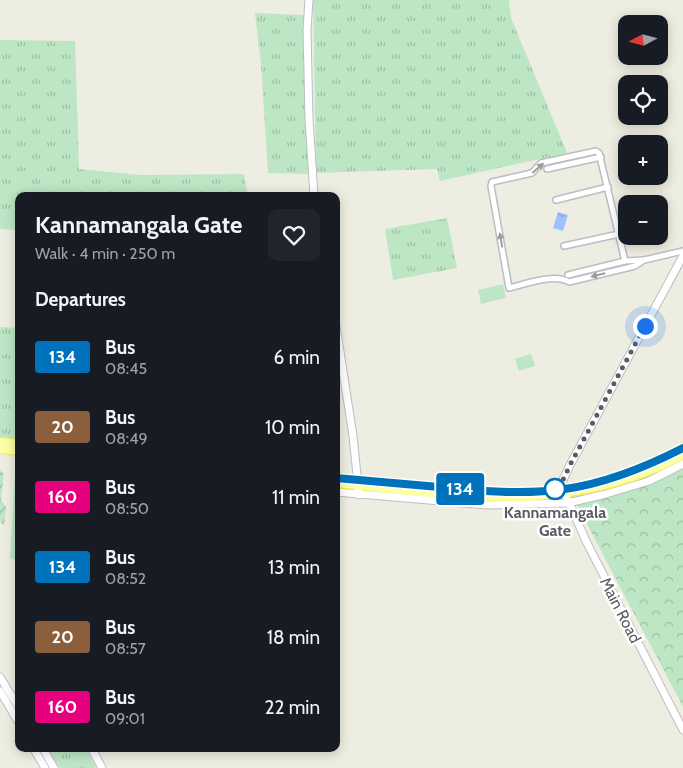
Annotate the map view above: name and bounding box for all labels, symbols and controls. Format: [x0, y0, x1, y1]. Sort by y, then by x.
north arrow [618, 15, 668, 65]
map controls [618, 15, 668, 245]
button: locate [618, 75, 668, 125]
button: + [618, 135, 668, 185]
one-way arrow [532, 162, 544, 173]
button: − [618, 195, 668, 245]
button: heart [268, 209, 320, 261]
text: Kannamangala Gate [35, 210, 242, 239]
one-way arrow [496, 232, 504, 248]
text: Walk · 4 min · 250 m [35, 244, 175, 263]
one-way arrow [591, 272, 606, 280]
text: Departures [35, 288, 126, 311]
your location [633, 314, 658, 339]
text: Bus [105, 336, 135, 359]
text: 134 [49, 346, 76, 368]
text: 6 min [274, 346, 320, 369]
text: 08:45 [105, 359, 147, 378]
text: Bus [105, 406, 135, 429]
text: 20 [51, 416, 74, 438]
text: 10 min [265, 416, 320, 439]
text: 08:49 [105, 429, 148, 448]
line badge: 134 [431, 473, 489, 505]
text: Bus [105, 476, 135, 499]
text: 134 [446, 478, 474, 500]
marker: Kannamangala Gate [544, 478, 566, 500]
text: 160 [48, 486, 77, 508]
text: 11 min [272, 486, 320, 509]
text: 08:50 [105, 499, 149, 518]
place label: Kannamangala Gate [504, 503, 606, 540]
text: Bus [105, 546, 135, 569]
text: 134 [49, 556, 76, 578]
text: 13 min [268, 556, 320, 579]
text: 08:52 [105, 569, 146, 588]
street label: Main Road [596, 574, 645, 646]
text: Bus [105, 616, 135, 639]
text: 20 [51, 626, 74, 648]
text: 18 min [267, 626, 320, 649]
text: 08:57 [105, 639, 146, 658]
text: Bus [105, 686, 135, 709]
text: 160 [48, 696, 77, 718]
text: 22 min [265, 696, 320, 719]
text: 09:01 [105, 709, 145, 728]

